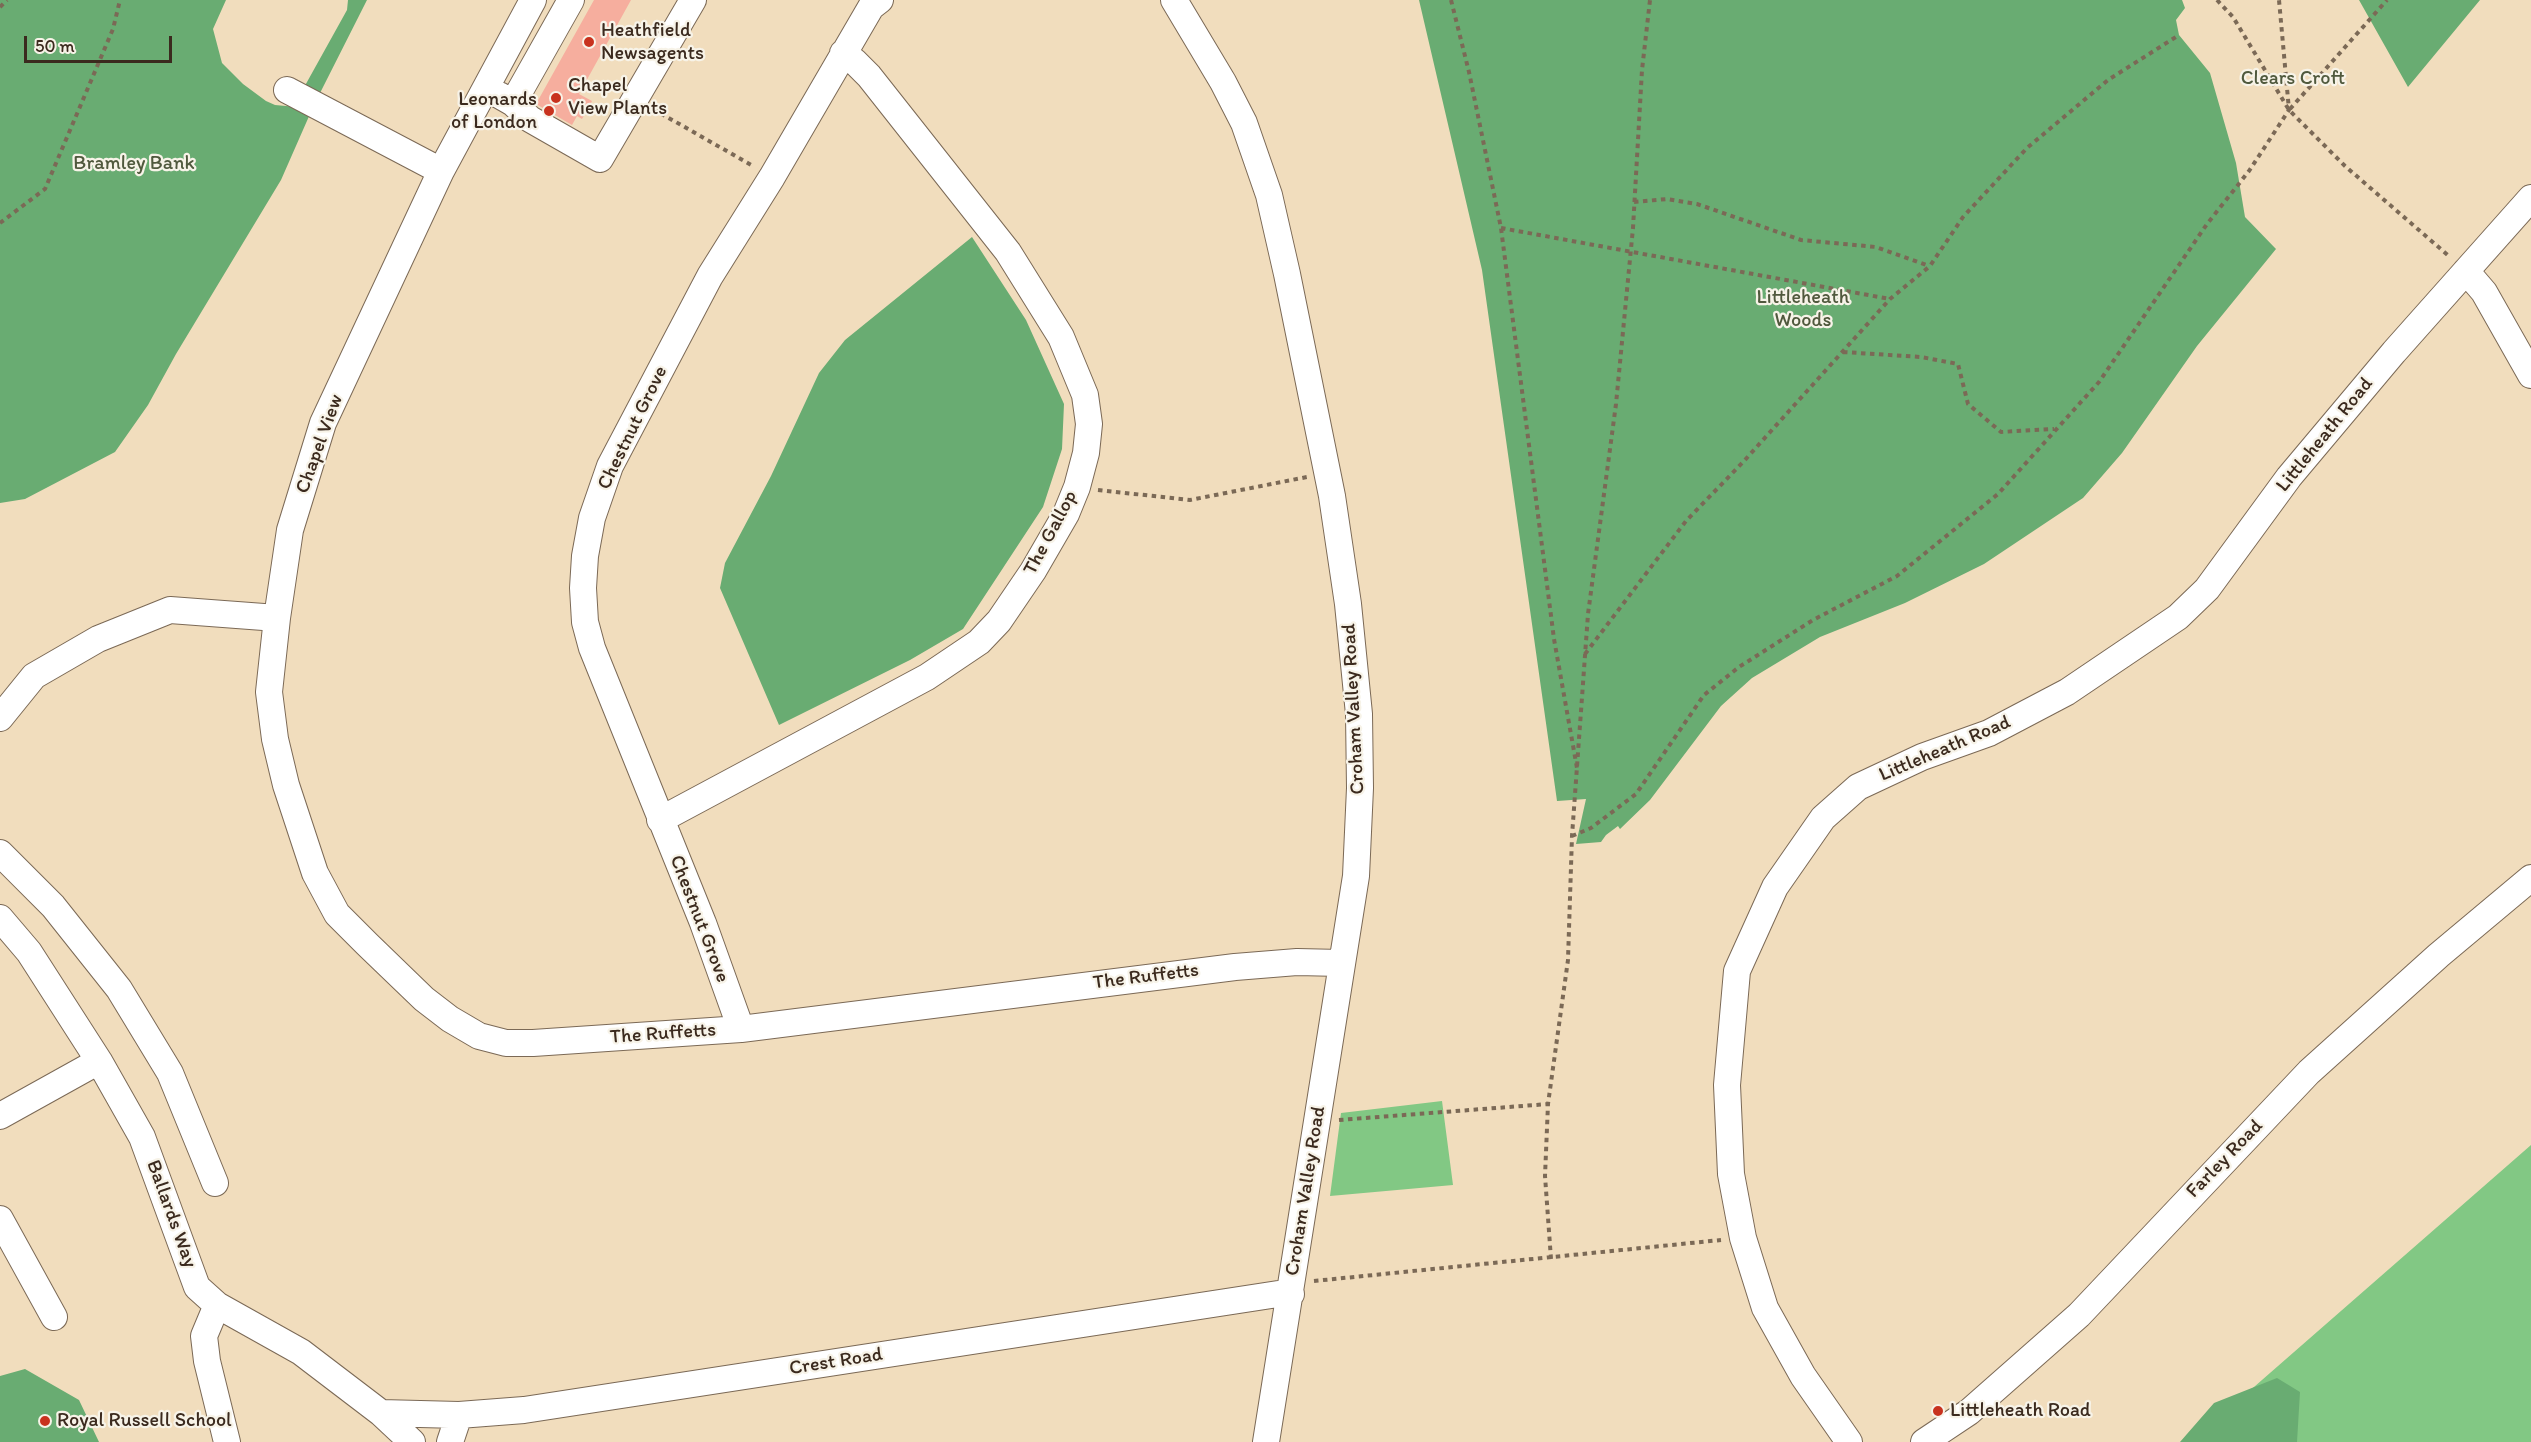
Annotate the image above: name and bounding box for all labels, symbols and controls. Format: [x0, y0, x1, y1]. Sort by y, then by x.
place label: Heathfield Newsagents [601, 19, 704, 66]
scale bar [27, 24, 176, 62]
text: 50 m [35, 35, 75, 57]
marker: Heathfield Newsagents [582, 35, 596, 49]
park label: Clears Croft [2241, 67, 2345, 91]
place label: Chapel View Plants [568, 74, 667, 121]
place label: Leonards of London [451, 88, 537, 135]
marker: Chapel View Plants [549, 91, 563, 105]
marker: Leonards of London [542, 104, 556, 118]
park label: Bramley Bank [73, 152, 195, 176]
park label: Littleheath Woods [1756, 286, 1850, 333]
street label: Chestnut Grove [593, 362, 673, 494]
street label: Littleheath Road [2271, 373, 2379, 497]
street label: Chapel View [291, 391, 349, 497]
street label: The Gallop [1019, 487, 1083, 579]
street label: Croham Valley Road [1338, 623, 1370, 795]
street label: Littleheath Road [1876, 710, 2014, 788]
street label: Chestnut Grove [664, 852, 734, 986]
street label: The Ruffetts [1092, 959, 1200, 995]
street label: The Ruffetts [609, 1018, 717, 1050]
street label: Croham Valley Road [1281, 1104, 1331, 1278]
street label: Farley Road [2182, 1115, 2268, 1203]
street label: Ballards Way [140, 1157, 202, 1271]
street label: Crest Road [788, 1343, 884, 1381]
place label: Littleheath Road [1950, 1399, 2091, 1423]
marker: Littleheath Road [1931, 1404, 1945, 1418]
place label: Royal Russell School [57, 1409, 232, 1433]
marker: Royal Russell School [38, 1414, 52, 1428]

